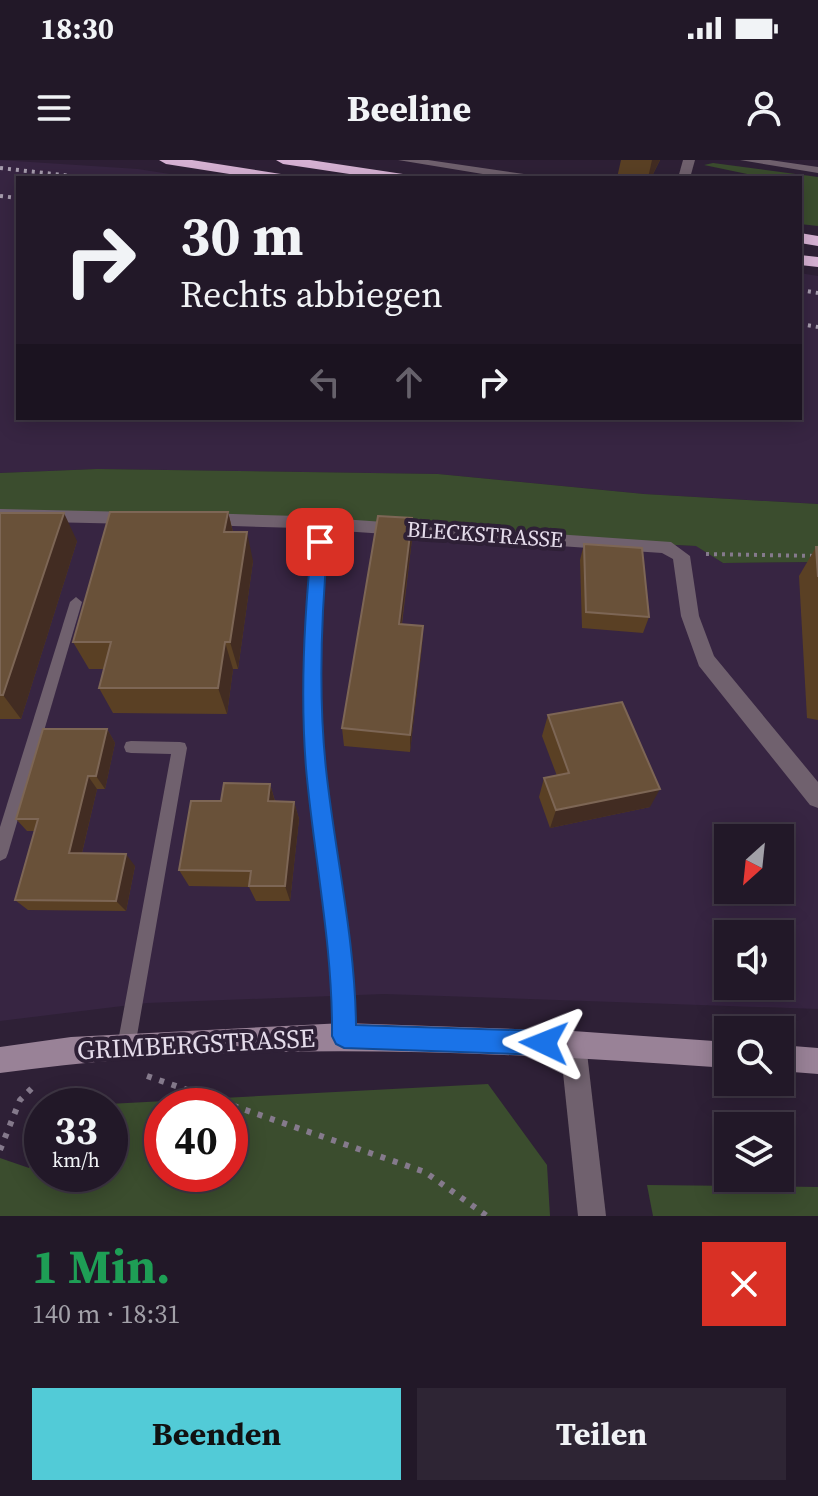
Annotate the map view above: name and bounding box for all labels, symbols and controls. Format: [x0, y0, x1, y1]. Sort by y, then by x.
text: 18:30 [40, 8, 114, 49]
text: Beeline [347, 84, 471, 133]
icon: menu [32, 86, 76, 130]
icon: person [742, 86, 786, 130]
text: 30 m [180, 197, 303, 274]
icon: right [48, 208, 152, 312]
text: Rechts abbiegen [180, 270, 443, 319]
icon: left [303, 360, 347, 404]
icon: ahead [387, 360, 431, 404]
icon: right [471, 360, 515, 404]
pin [286, 508, 354, 576]
street label: BLECKSTRASSE [406, 514, 564, 554]
icon: arrive [298, 520, 342, 564]
north arrow [714, 824, 794, 904]
map controls [714, 824, 794, 1192]
button: sound [714, 920, 794, 1000]
position arrow [502, 1001, 586, 1085]
button: search [714, 1016, 794, 1096]
street label: GRIMBERGSTRASSE [76, 1020, 316, 1068]
speed limit sign: 40 [144, 1088, 248, 1192]
text: 33 [54, 1103, 98, 1157]
button: layers [714, 1112, 794, 1192]
text: km/h [52, 1146, 100, 1174]
text: 1 Min. [32, 1233, 170, 1299]
button: close [702, 1242, 786, 1326]
text: 140 m · 18:31 [32, 1296, 180, 1332]
button: Beenden [32, 1388, 401, 1480]
button: Teilen [417, 1388, 786, 1480]

